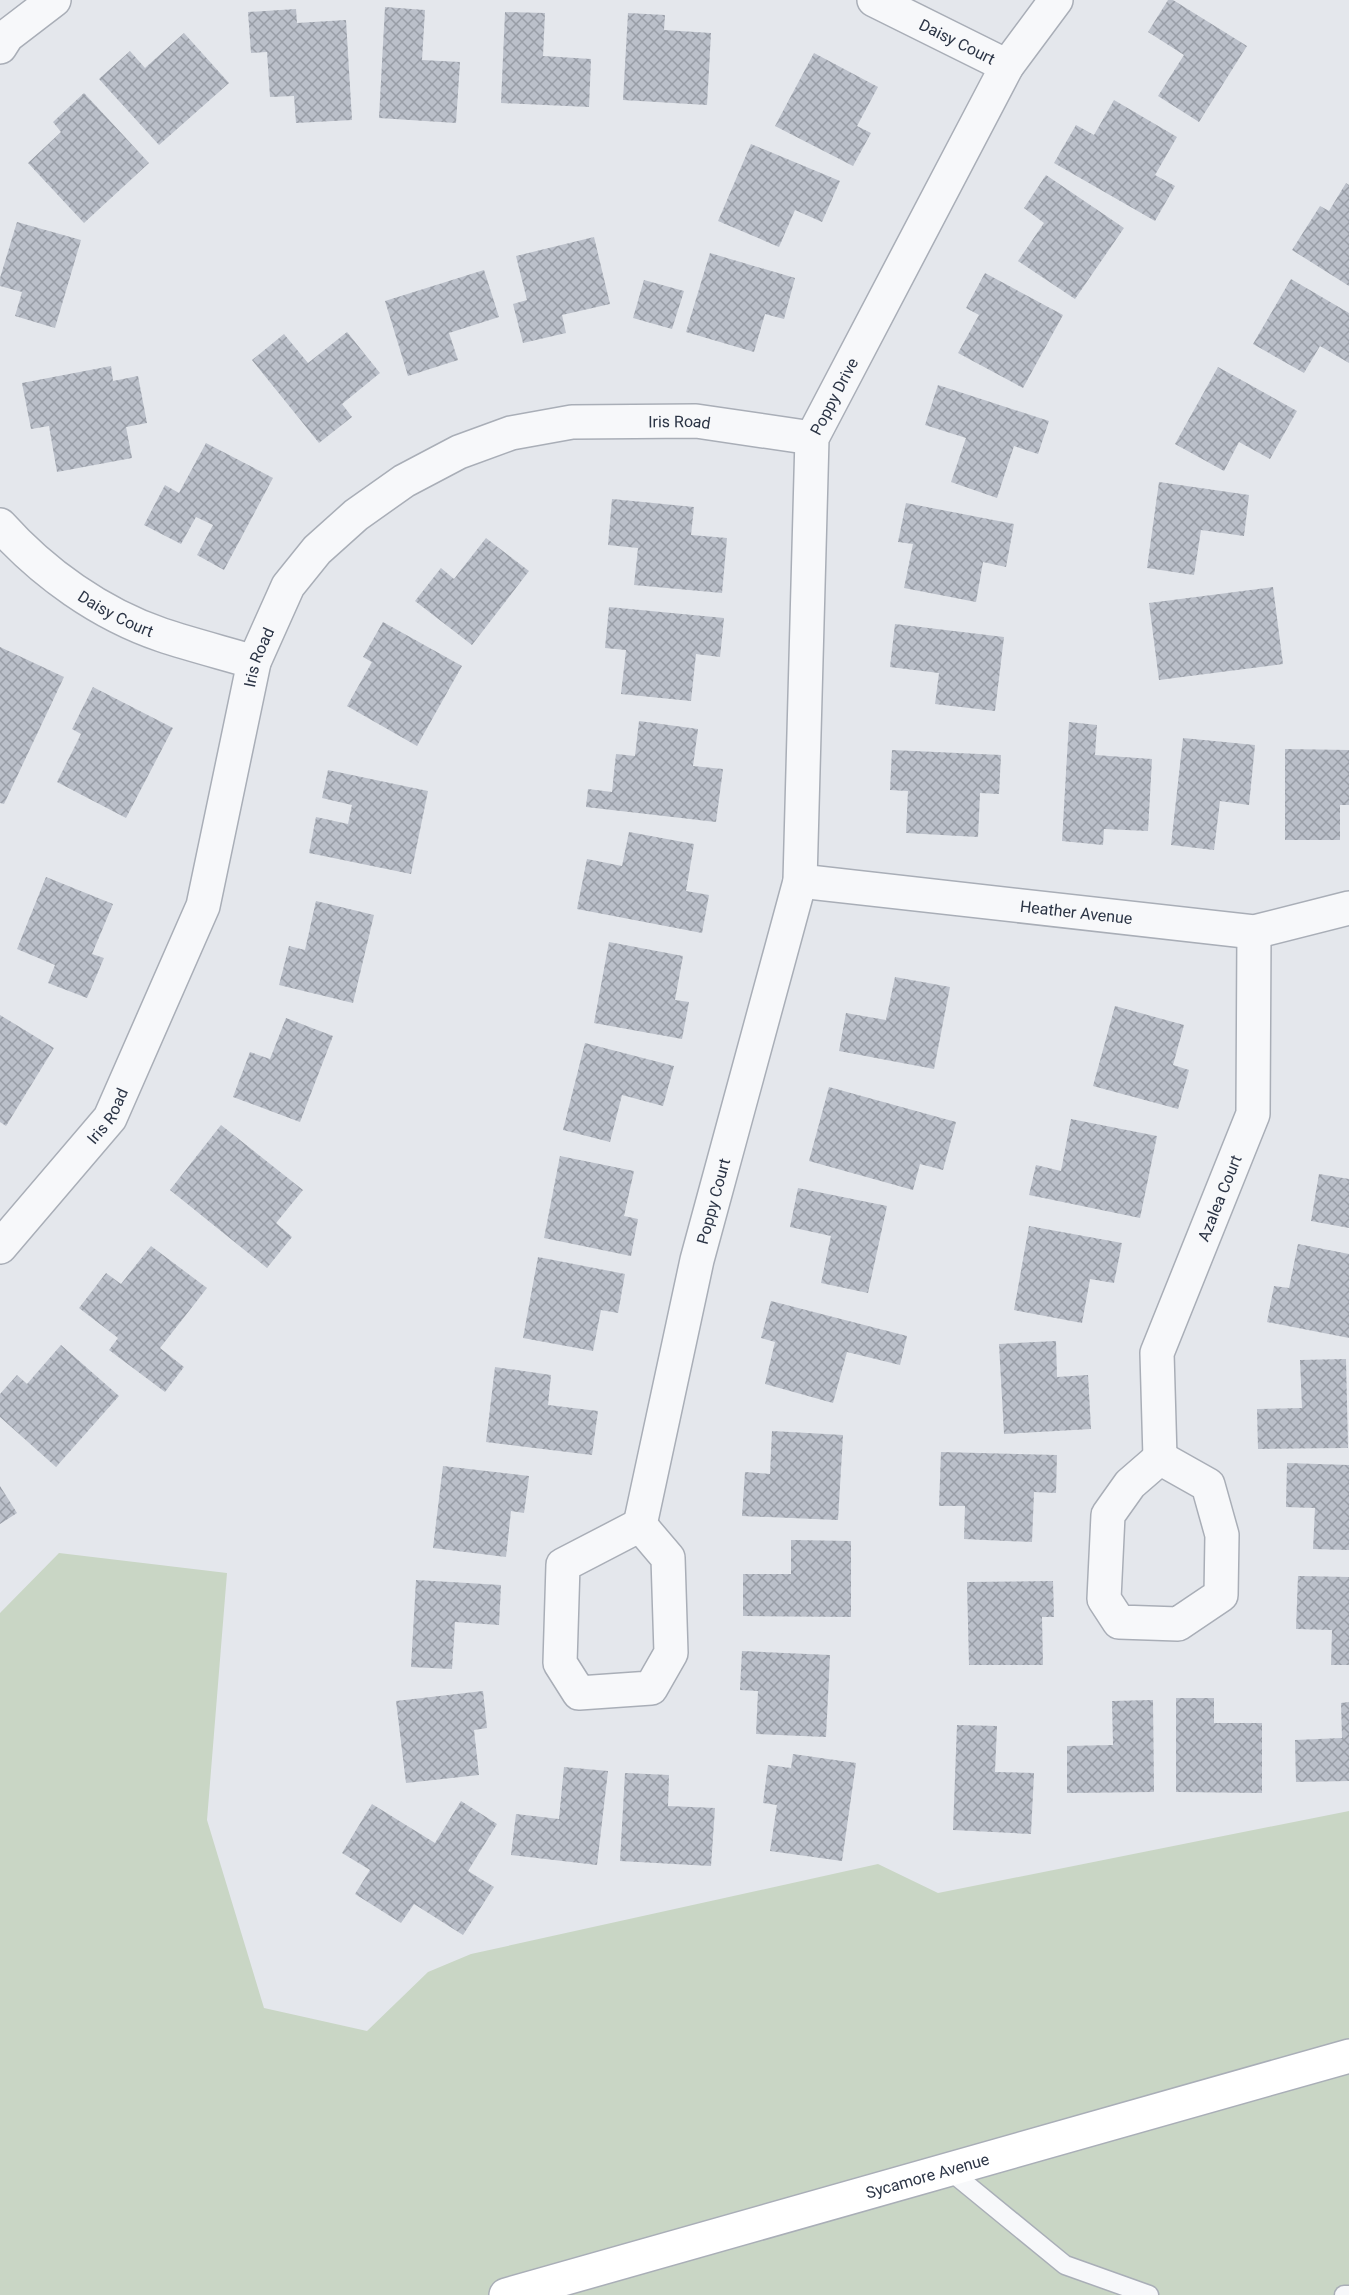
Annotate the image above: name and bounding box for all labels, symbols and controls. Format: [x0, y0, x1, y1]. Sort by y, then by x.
street label: Daisy Court [916, 15, 998, 69]
street label: Poppy Drive [806, 355, 862, 438]
street label: Iris Road [648, 412, 712, 433]
street label: Daisy Court [74, 587, 156, 641]
street label: Iris Road [240, 625, 278, 689]
street label: Heather Avenue [1019, 897, 1133, 928]
street label: Iris Road [83, 1085, 132, 1148]
street label: Azalea Court [1194, 1152, 1246, 1244]
street label: Poppy Court [693, 1156, 734, 1246]
street label: Sycamore Avenue [864, 2150, 991, 2203]

